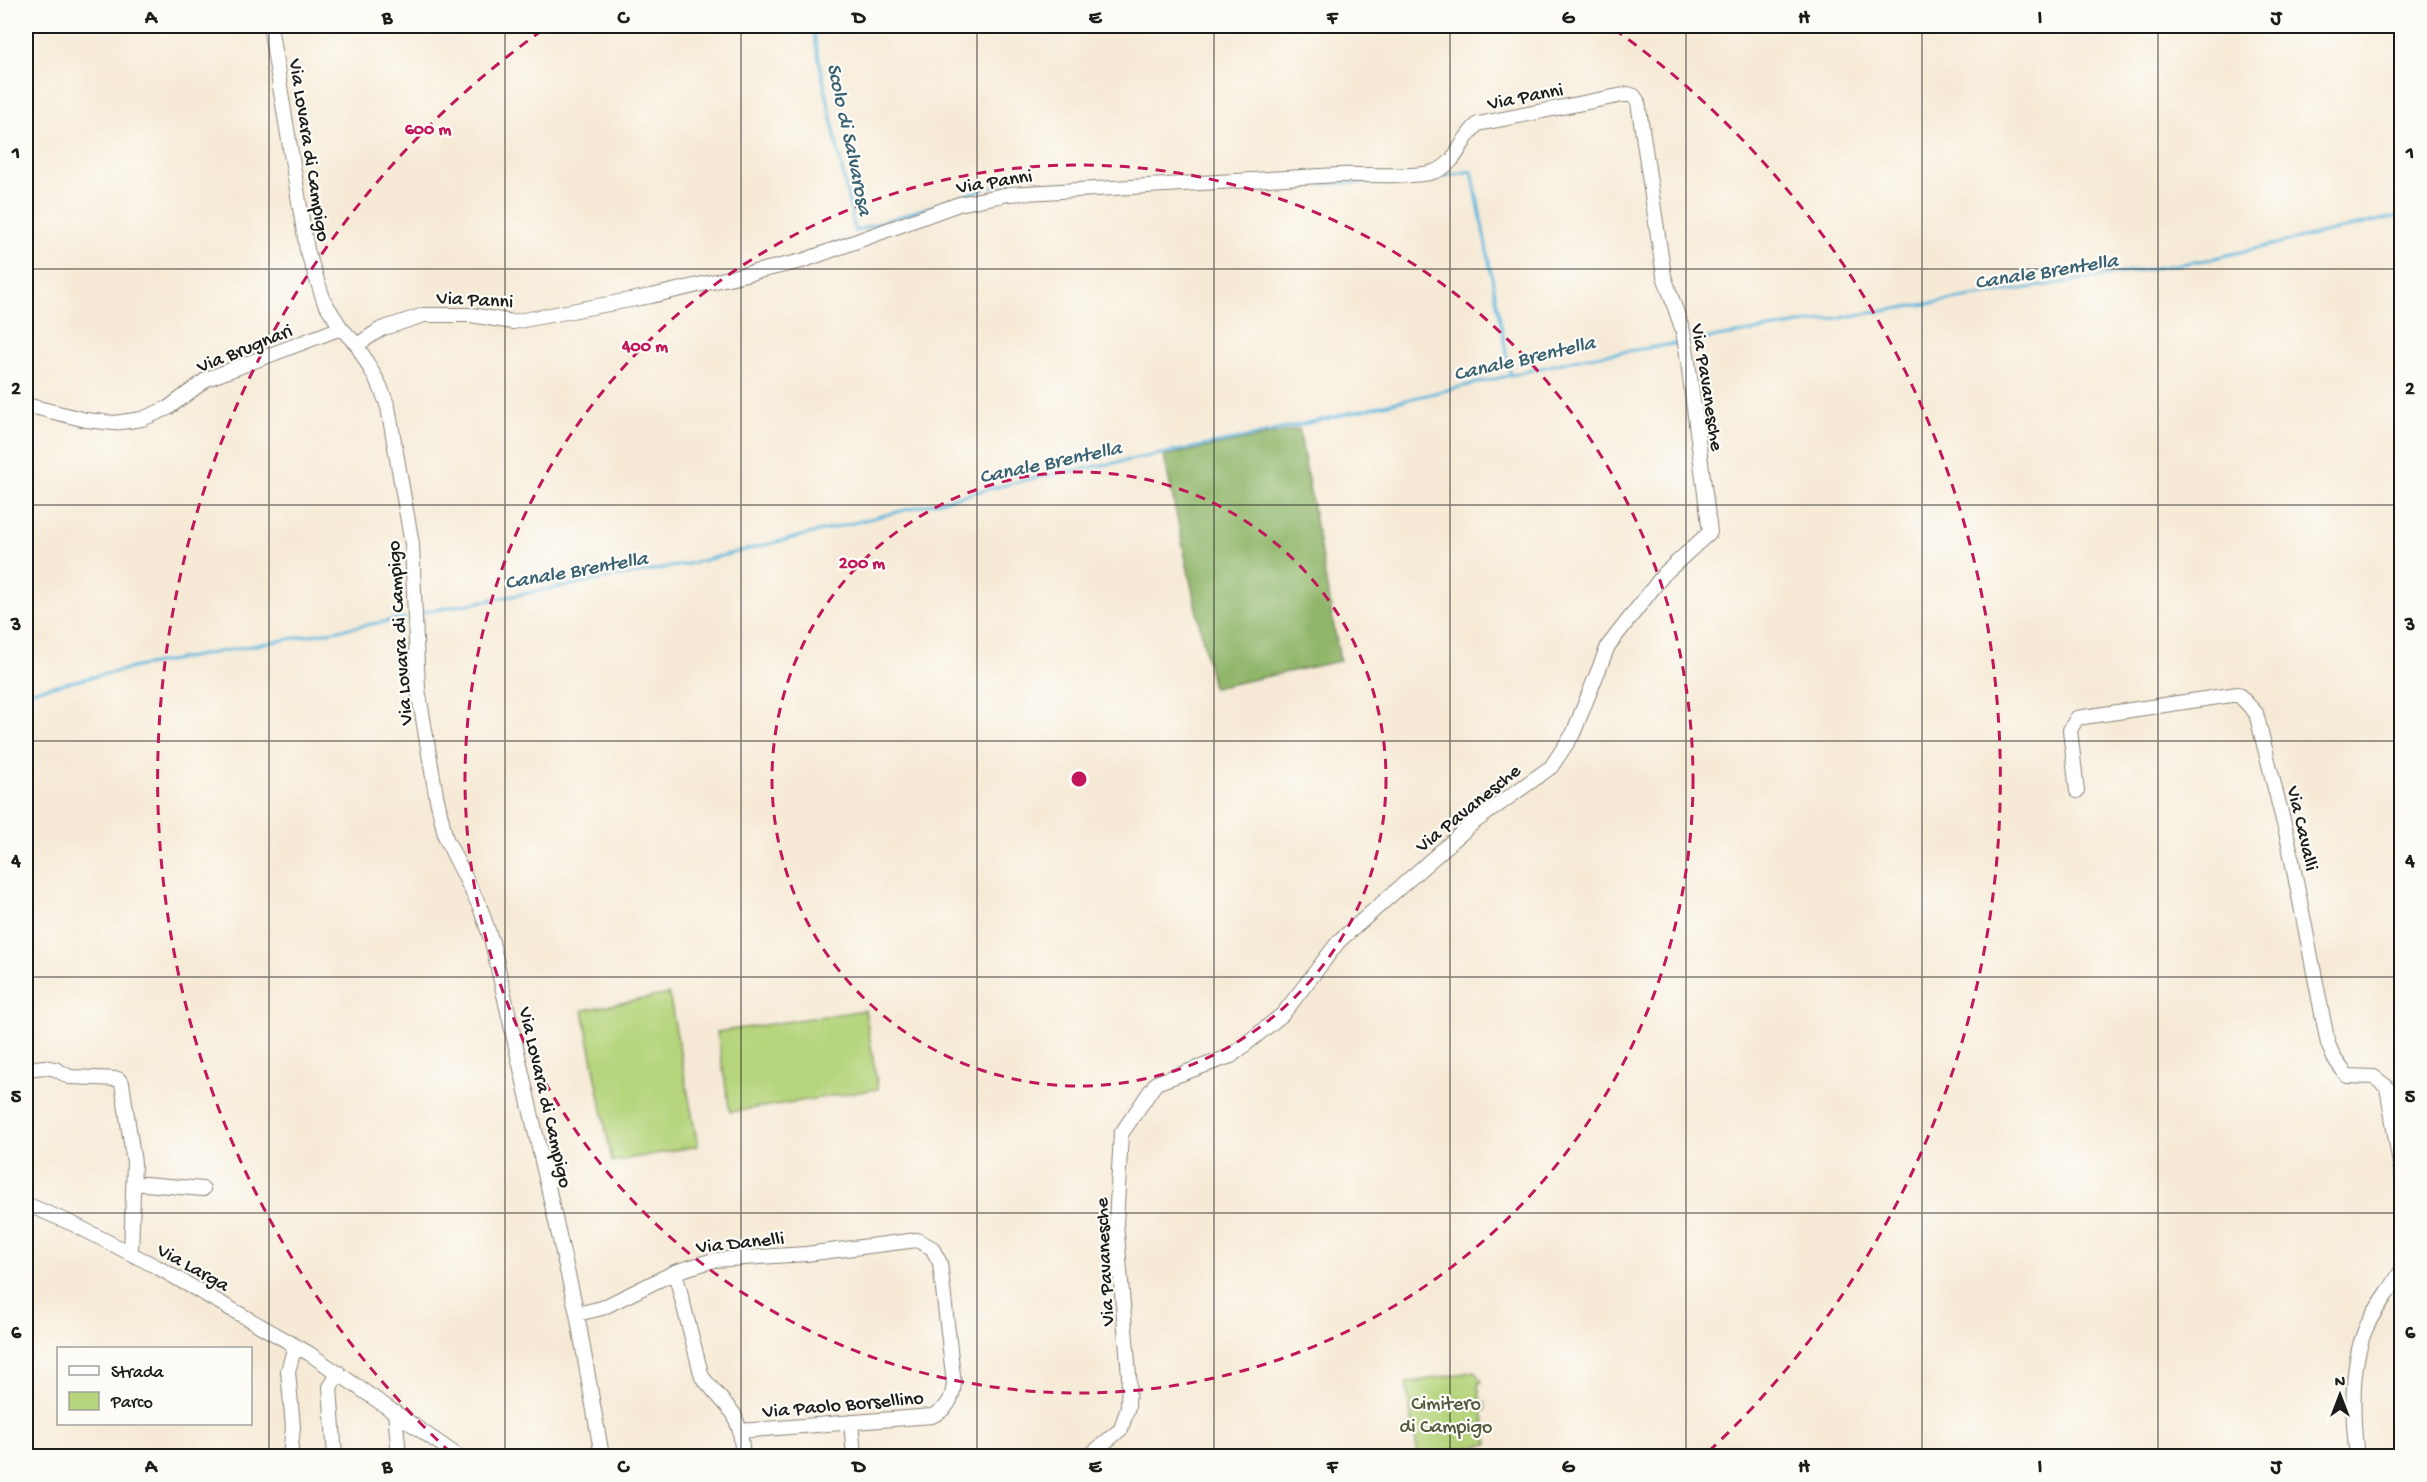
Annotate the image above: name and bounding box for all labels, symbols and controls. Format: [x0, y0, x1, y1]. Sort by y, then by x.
text: A [144, 8, 159, 31]
text: B [381, 8, 393, 31]
text: C [617, 8, 631, 31]
text: D [850, 8, 866, 31]
text: E [1089, 8, 1103, 31]
text: F [1326, 8, 1339, 31]
text: G [1562, 8, 1576, 31]
text: H [1798, 8, 1810, 31]
text: I [2038, 8, 2043, 31]
text: J [2270, 8, 2283, 31]
street label: Via Lovara di Campigo [282, 57, 333, 244]
water label: Scolo di Salvarosa [819, 61, 876, 219]
street label: Via Panni [1485, 80, 1566, 117]
text: 600 m [405, 120, 452, 141]
text: 1 [11, 143, 20, 166]
text: 1 [2405, 143, 2414, 166]
street label: Via Panni [954, 166, 1034, 201]
water label: Canale Brentella [1973, 250, 2121, 297]
street label: Via Panni [435, 288, 514, 315]
street label: Via Brugnari [193, 321, 297, 380]
street label: Via Pavanesche [1684, 321, 1727, 453]
water label: Canale Brentella [1452, 332, 1599, 389]
text: 400 m [621, 337, 668, 358]
text: 2 [11, 379, 21, 402]
text: 2 [2405, 379, 2415, 402]
water label: Canale Brentella [977, 437, 1125, 492]
street label: Via Lovara di Campigo [384, 540, 419, 727]
water label: Canale Brentella [503, 547, 651, 597]
text: 200 m [839, 554, 885, 575]
text: 3 [10, 615, 21, 638]
text: 3 [2404, 615, 2415, 638]
street label: Via Pavanesche [1411, 760, 1527, 860]
centre of rings [1069, 769, 1089, 789]
street label: Via Cavalli [2279, 783, 2322, 873]
text: 4 [10, 851, 21, 874]
text: 4 [2404, 851, 2415, 874]
street label: Via Lovara di Campigo [511, 1004, 576, 1190]
text: 5 [11, 1087, 22, 1110]
text: 5 [2405, 1087, 2416, 1110]
street label: Via Pavanesche [1092, 1196, 1121, 1328]
street label: Via Danelli [694, 1228, 786, 1261]
street label: Via Larga [151, 1239, 233, 1299]
text: 6 [11, 1323, 22, 1346]
text: 6 [2405, 1323, 2416, 1346]
legend [57, 1347, 252, 1425]
text: Strada [111, 1363, 165, 1384]
north arrow [2310, 1365, 2370, 1425]
text: N [2335, 1374, 2346, 1393]
street label: Via Paolo Borsellino [761, 1388, 925, 1425]
text: Parco [110, 1393, 153, 1414]
park label: Cimitero di Campigo [1400, 1394, 1492, 1440]
text: A [144, 1457, 159, 1480]
text: B [381, 1457, 393, 1480]
text: C [617, 1457, 631, 1480]
text: D [850, 1457, 866, 1480]
text: E [1089, 1457, 1103, 1480]
text: F [1326, 1457, 1339, 1480]
text: G [1562, 1457, 1576, 1480]
text: H [1798, 1457, 1810, 1480]
text: I [2038, 1457, 2043, 1480]
text: J [2270, 1457, 2283, 1480]

